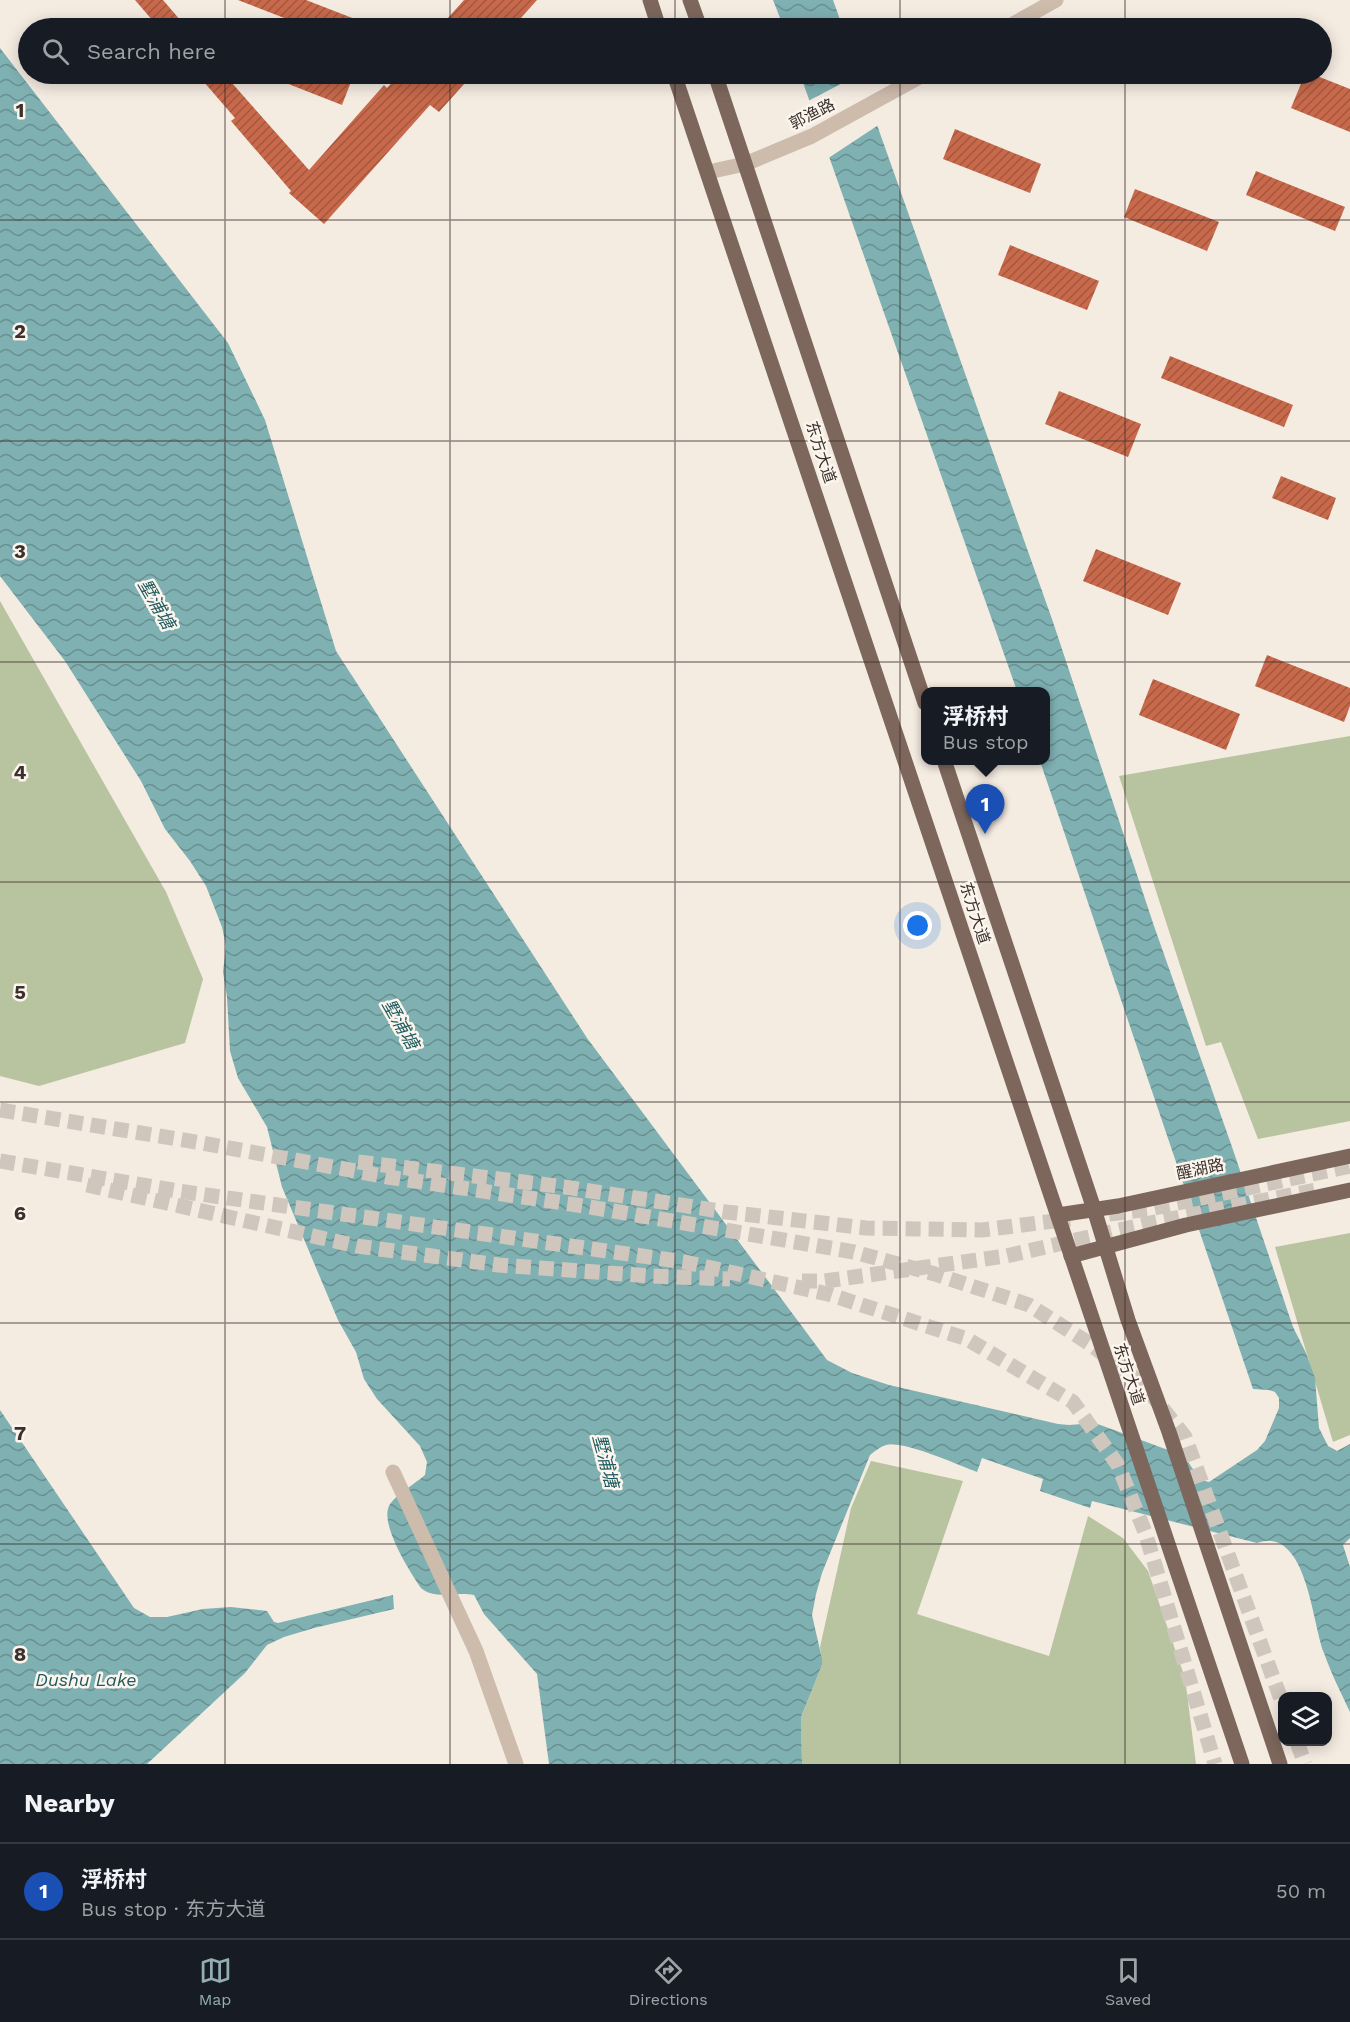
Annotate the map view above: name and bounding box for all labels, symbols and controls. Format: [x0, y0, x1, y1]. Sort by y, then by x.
search box [18, 18, 1332, 84]
icon: search [39, 35, 72, 68]
text: Search here [87, 39, 216, 64]
street label: 郭渔路 [786, 95, 838, 133]
text: 1 [16, 98, 24, 122]
text: 2 [14, 319, 26, 343]
street label: 东方大道 [802, 419, 840, 485]
text: 3 [14, 539, 26, 563]
water label: 墅浦塘 [134, 575, 181, 635]
popup [921, 687, 1050, 765]
text: 浮桥村 [942, 704, 1008, 729]
text: Bus stop [942, 730, 1029, 754]
text: 4 [14, 760, 27, 784]
pin: 1 [966, 784, 1004, 834]
street label: 东方大道 [956, 880, 994, 946]
your location [903, 911, 932, 940]
text: 5 [14, 980, 26, 1004]
water label: 墅浦塘 [378, 995, 425, 1055]
street label: 醒湖路 [1175, 1155, 1225, 1183]
text: 6 [14, 1201, 26, 1225]
street label: 东方大道 [1110, 1341, 1148, 1407]
text: 7 [14, 1421, 26, 1445]
water label: 墅浦塘 [589, 1432, 624, 1493]
text: 8 [14, 1642, 26, 1666]
water label: Dushu Lake [35, 1669, 137, 1690]
map controls [1278, 1692, 1332, 1746]
button: layers [1278, 1692, 1332, 1746]
text: Nearby [24, 1788, 115, 1818]
text: 浮桥村 [81, 1867, 147, 1892]
text: 1 [39, 1879, 48, 1903]
text: 50 m [1276, 1879, 1326, 1903]
text: Bus stop · 东方大道 [81, 1897, 265, 1921]
tab: Map [199, 1954, 232, 2009]
tab: Directions [629, 1954, 708, 2009]
tab: Saved [1105, 1954, 1151, 2009]

